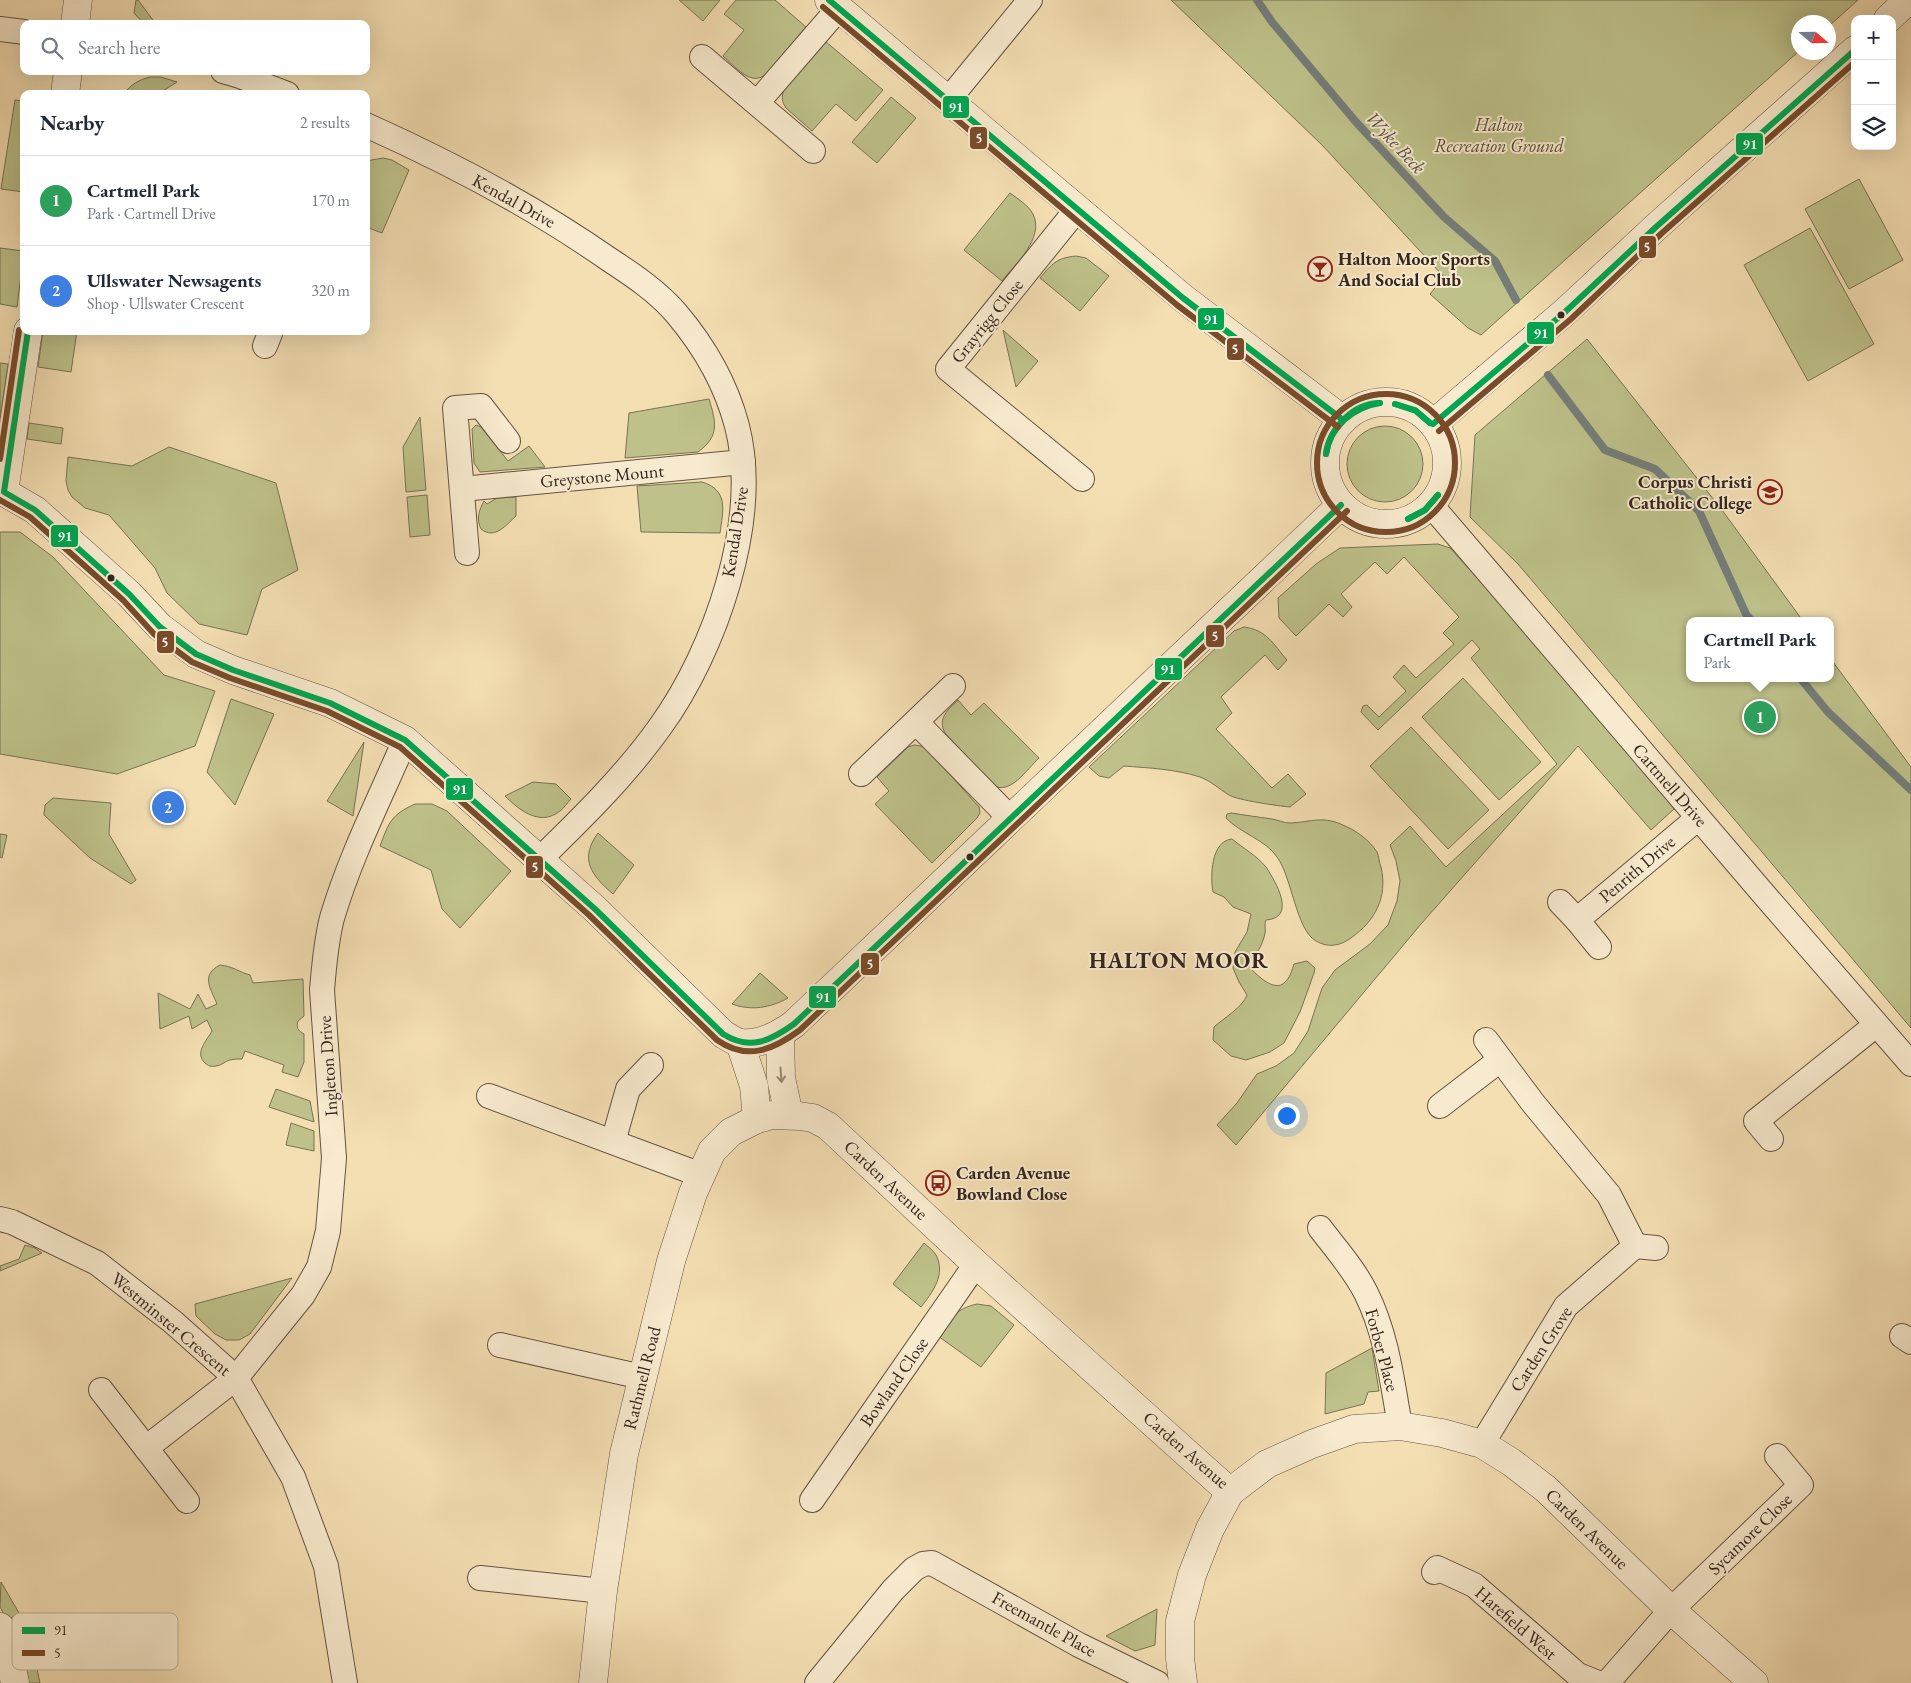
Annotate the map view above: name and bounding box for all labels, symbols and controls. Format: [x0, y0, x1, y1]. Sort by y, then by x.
north arrow [1791, 15, 1836, 60]
map controls [1851, 15, 1896, 150]
button: + [1851, 15, 1896, 60]
search box [20, 20, 370, 75]
icon: search [38, 34, 66, 62]
text: Search here [78, 35, 160, 60]
button: − [1851, 60, 1896, 105]
line badge: 91 [942, 95, 970, 119]
text: 91 [949, 98, 963, 116]
button: layers [1851, 105, 1896, 150]
water label: Wyke Beck [1360, 106, 1431, 179]
text: Nearby [40, 109, 104, 136]
text: 2 results [300, 112, 350, 133]
park label: Halton Recreation Ground [1434, 113, 1565, 157]
line badge: 5 [969, 126, 988, 150]
text: 5 [975, 129, 983, 147]
line badge: 91 [1735, 132, 1764, 156]
text: 91 [1743, 135, 1757, 153]
street label: Kendal Drive [469, 168, 560, 233]
text: Cartmell Park [87, 178, 200, 203]
text: 1 [52, 190, 60, 211]
text: 170 m [311, 190, 350, 211]
text: Park · Cartmell Drive [87, 203, 216, 224]
line badge: 5 [1638, 235, 1657, 259]
text: 5 [1643, 238, 1651, 256]
place label: Halton Moor Sports And Social Club [1337, 247, 1490, 291]
bar icon: Halton Moor Sports And Social Club [1307, 256, 1333, 282]
text: Ullswater Newsagents [87, 268, 261, 293]
street label: Grayrigg Close [945, 274, 1028, 368]
text: 2 [52, 280, 60, 301]
text: 320 m [311, 280, 350, 301]
text: Shop · Ullswater Crescent [87, 293, 244, 314]
line badge: 91 [1197, 307, 1225, 331]
text: 91 [1204, 310, 1218, 328]
unlabelled marker [1556, 310, 1566, 320]
line badge: 91 [1526, 321, 1555, 345]
text: 91 [1534, 324, 1548, 342]
line badge: 5 [1226, 337, 1245, 361]
text: 5 [1231, 340, 1239, 358]
street label: Greystone Mount [539, 459, 665, 492]
place label: Corpus Christi Catholic College [1629, 470, 1753, 514]
school or university icon: Corpus Christi Catholic College [1757, 479, 1783, 505]
street label: Kendal Drive [716, 485, 753, 579]
line badge: 91 [50, 524, 79, 548]
text: 91 [58, 527, 72, 545]
unlabelled marker [106, 573, 116, 583]
popup [1686, 617, 1834, 682]
line badge: 5 [1205, 624, 1225, 648]
text: 5 [1211, 627, 1219, 645]
text: Cartmell Park [1704, 627, 1816, 652]
line badge: 5 [156, 630, 175, 654]
text: 5 [161, 633, 169, 651]
text: Park [1704, 652, 1731, 673]
line badge: 91 [1154, 657, 1183, 681]
text: 91 [1161, 660, 1175, 678]
pin: 1 [1744, 698, 1776, 736]
street label: Cartmell Drive [1628, 738, 1713, 831]
line badge: 91 [445, 777, 474, 801]
text: 91 [453, 780, 467, 798]
pin: 2 [152, 788, 184, 826]
street label: Penrith Drive [1594, 830, 1680, 907]
unlabelled marker [965, 852, 975, 862]
line badge: 5 [525, 855, 544, 879]
text: 5 [531, 858, 539, 876]
district label: HALTON MOOR [1089, 946, 1269, 975]
line badge: 5 [860, 952, 880, 976]
text: 5 [866, 955, 874, 973]
line badge: 91 [808, 985, 837, 1009]
text: 91 [816, 988, 830, 1006]
street label: Ingleton Drive [313, 1015, 342, 1117]
one-way arrow [777, 1066, 786, 1082]
your location [1274, 1103, 1300, 1129]
street label: Carden Avenue [839, 1135, 933, 1224]
place label: Carden Avenue Bowland Close [956, 1161, 1071, 1205]
bus stop icon: Carden Avenue Bowland Close [925, 1170, 951, 1196]
street label: Westminster Crescent [106, 1267, 236, 1381]
street label: Carden Grove [1504, 1302, 1577, 1396]
street label: Forber Place [1360, 1306, 1405, 1394]
street label: Rathmell Road [618, 1323, 666, 1432]
street label: Bowland Close [854, 1332, 933, 1431]
street label: Carden Avenue [1138, 1406, 1234, 1493]
street label: Carden Avenue [1541, 1483, 1634, 1574]
street label: Sycamore Close [1703, 1488, 1797, 1580]
street label: Harefield West [1471, 1581, 1562, 1665]
street label: Freemantle Place [988, 1585, 1100, 1662]
legend [12, 1613, 178, 1670]
text: 91 [54, 1621, 67, 1639]
text: 5 [54, 1644, 61, 1662]

